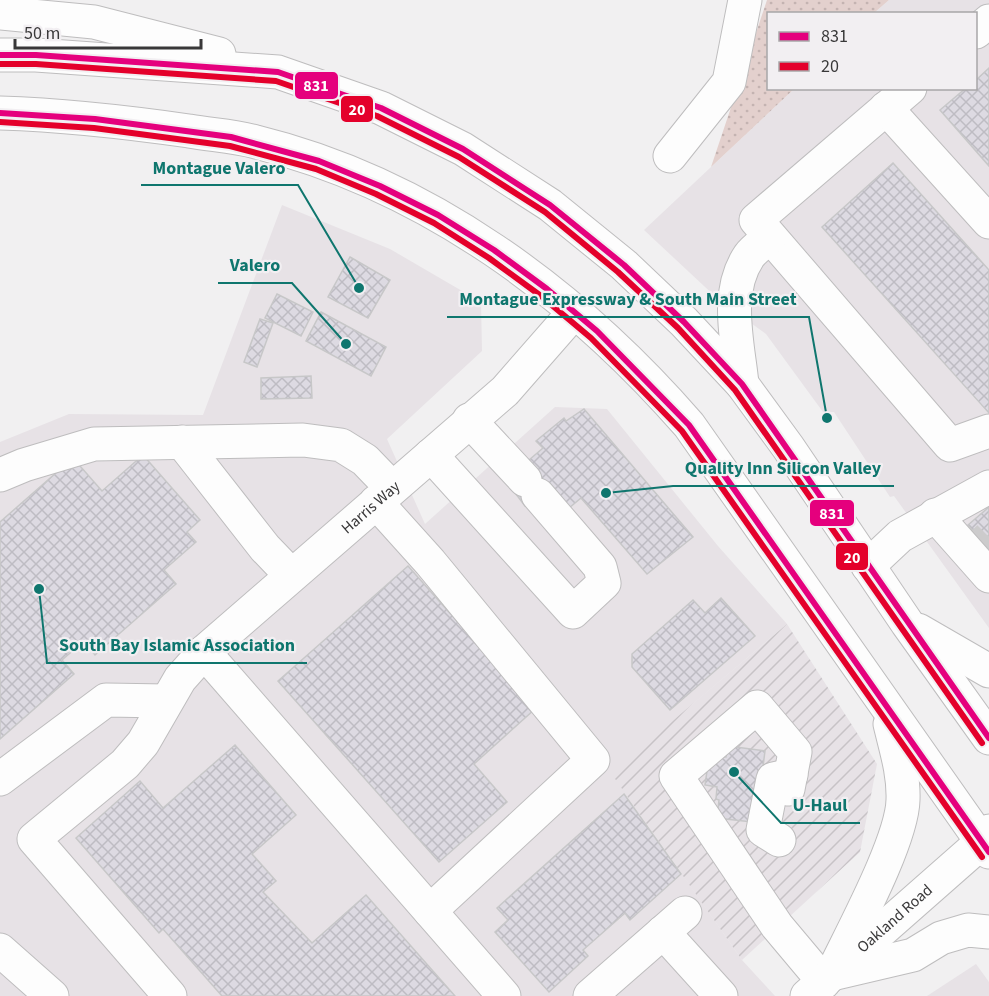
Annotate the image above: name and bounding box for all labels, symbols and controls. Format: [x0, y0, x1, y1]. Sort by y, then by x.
scale bar [15, 12, 201, 50]
legend [767, 12, 977, 90]
text: 50 m [24, 21, 60, 46]
text: 831 [821, 24, 848, 49]
text: 20 [821, 54, 839, 79]
line badge: 831 [294, 71, 339, 100]
text: 831 [303, 75, 329, 97]
line badge: 20 [340, 95, 374, 123]
text: 20 [349, 99, 365, 121]
callout: Montague Valero [141, 149, 298, 185]
text: Montague Valero [152, 156, 286, 181]
callout: Valero [218, 247, 292, 283]
text: Valero [229, 253, 280, 278]
callout: Montague Expressway & South Main Street [447, 281, 809, 317]
text: Montague Expressway & South Main Street [459, 287, 797, 312]
callout: Quality Inn Silicon Valley [673, 450, 894, 486]
text: Quality Inn Silicon Valley [685, 456, 882, 481]
street label: Harris Way [337, 475, 405, 539]
line badge: 831 [809, 499, 855, 527]
text: 831 [819, 503, 845, 525]
line badge: 20 [835, 542, 869, 571]
text: 20 [844, 547, 860, 569]
callout: South Bay Islamic Association [47, 627, 307, 663]
text: South Bay Islamic Association [59, 633, 295, 658]
callout: U-Haul [781, 787, 860, 823]
text: U-Haul [793, 793, 847, 818]
street label: Oakland Road [852, 879, 937, 958]

